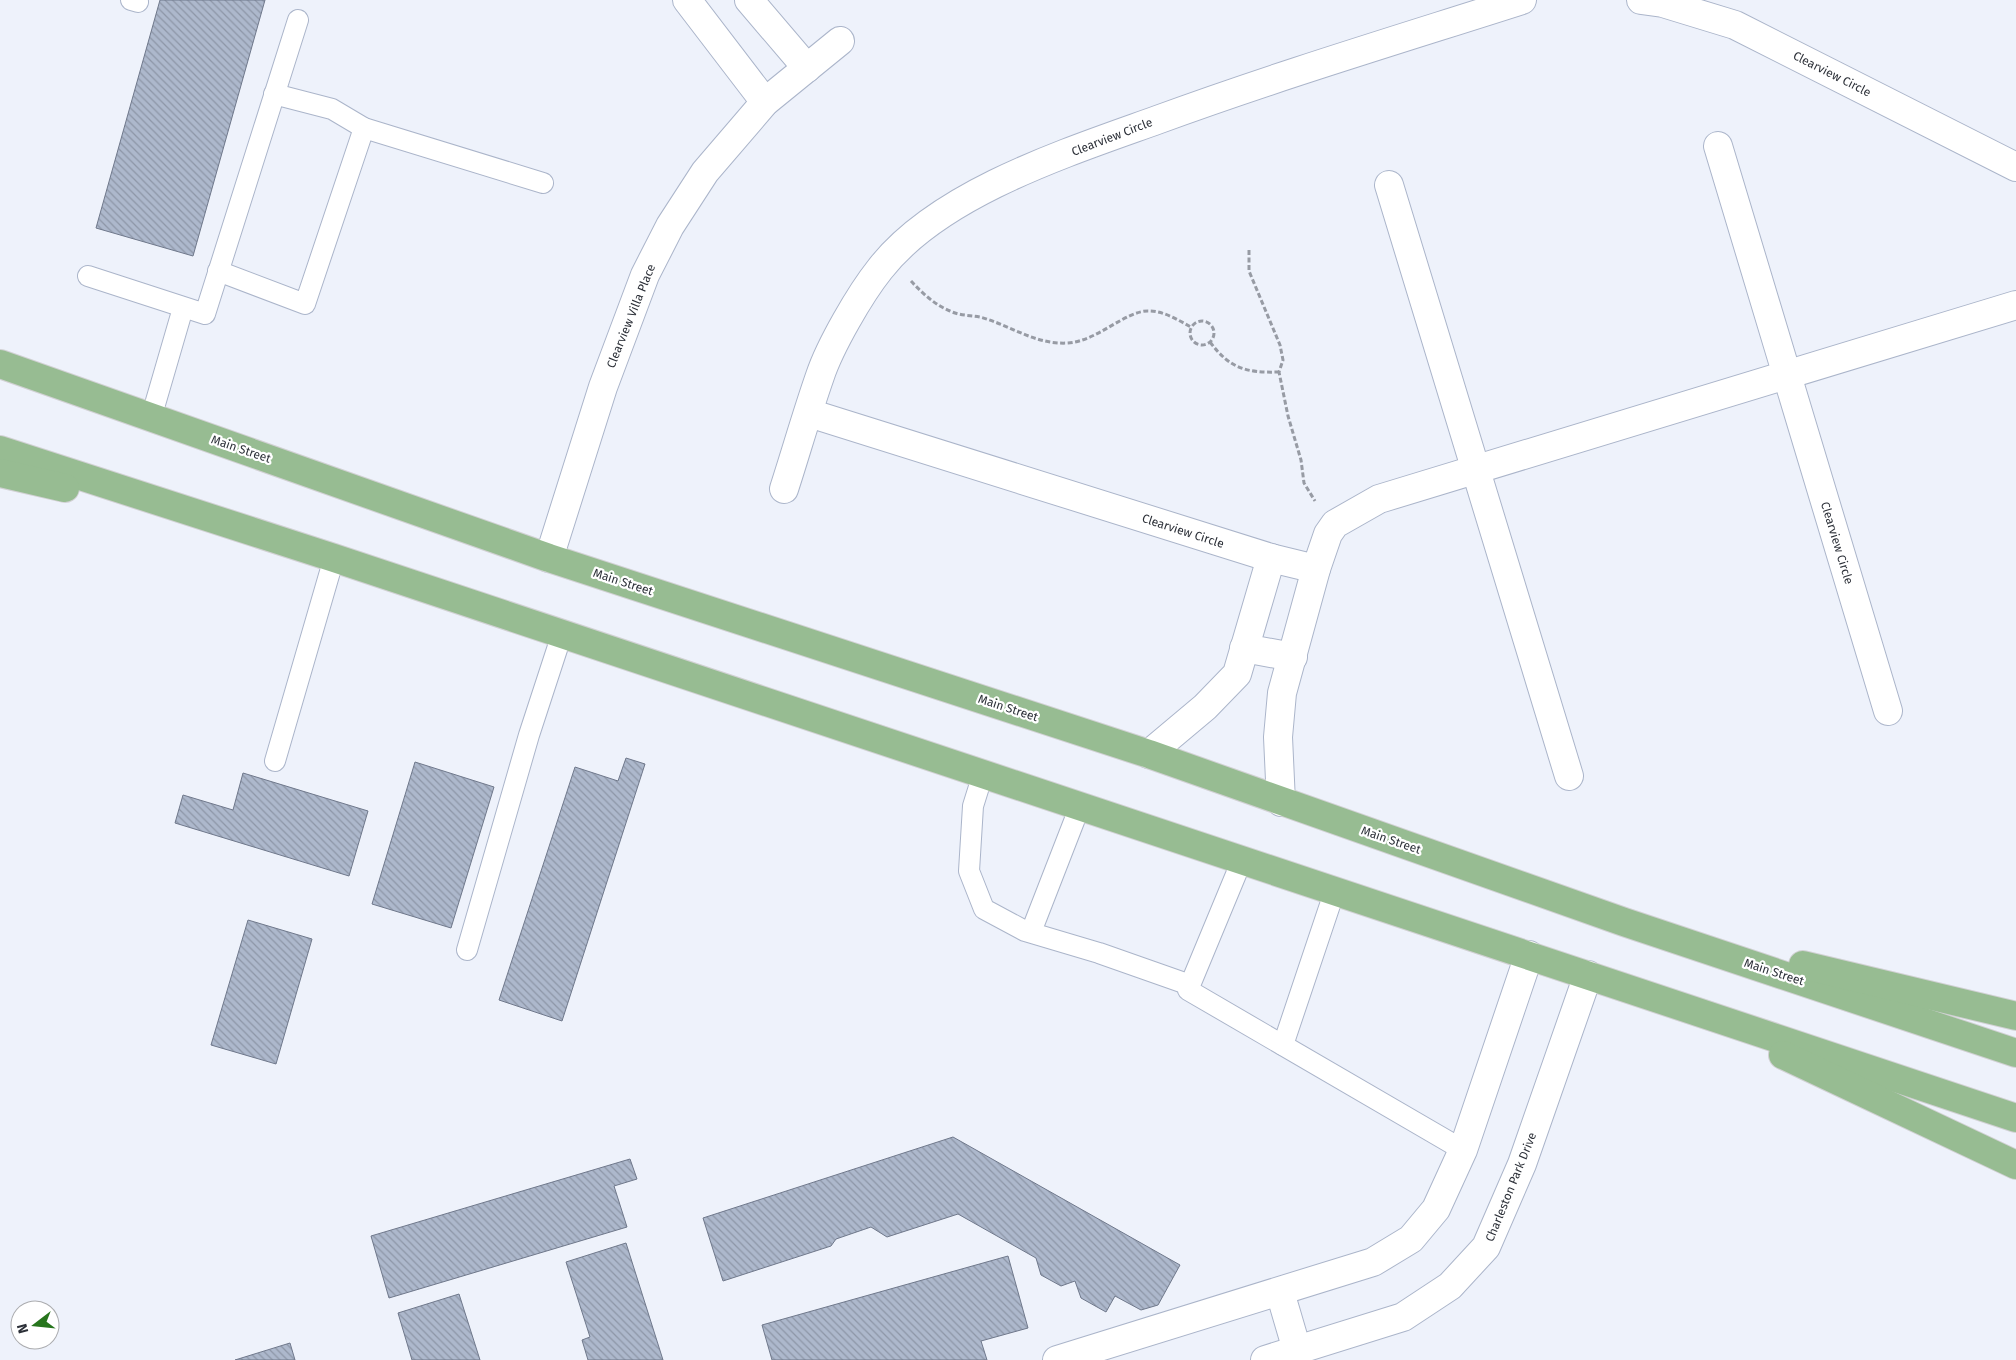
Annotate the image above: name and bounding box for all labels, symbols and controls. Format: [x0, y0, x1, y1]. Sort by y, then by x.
street label: Clearview Circle [1791, 48, 1873, 100]
street label: Clearview Circle [1070, 115, 1154, 159]
street label: Clearview Villa Place [604, 262, 658, 370]
street label: Main Street [209, 432, 273, 466]
street label: Clearview Circle [1818, 500, 1856, 586]
street label: Clearview Circle [1140, 511, 1226, 551]
street label: Main Street [591, 566, 655, 598]
street label: Main Street [976, 692, 1040, 724]
street label: Main Street [1359, 823, 1423, 857]
street label: Main Street [1742, 956, 1806, 988]
street label: Charleston Park Drive [1483, 1130, 1539, 1244]
north arrow [10, 1300, 60, 1350]
text: N [14, 1322, 32, 1335]

